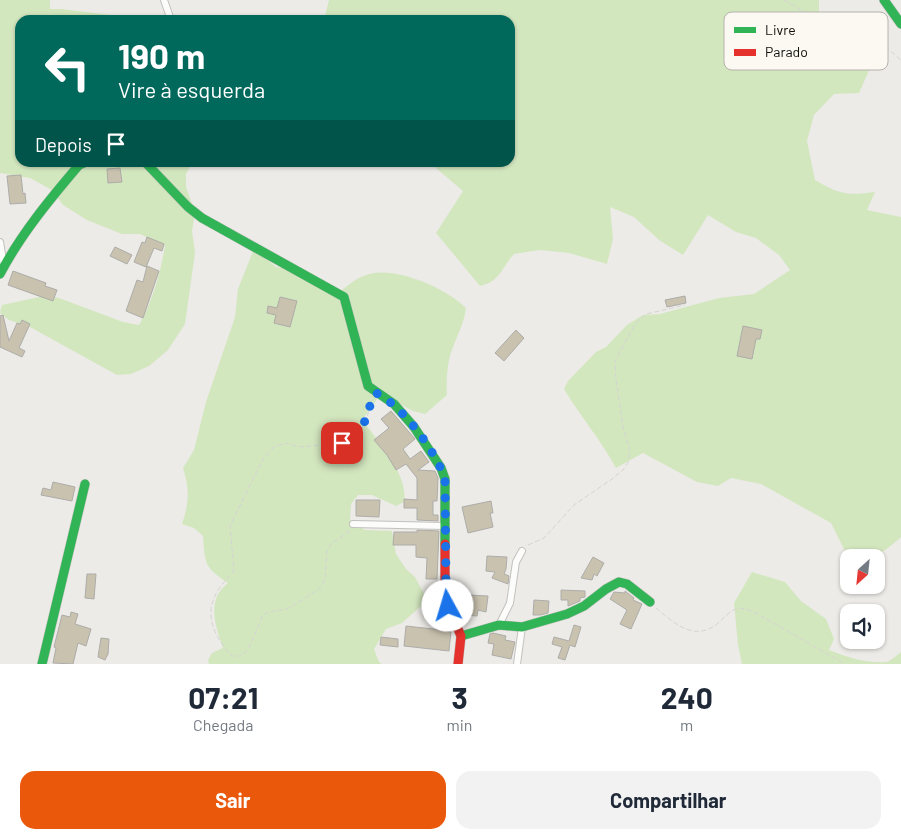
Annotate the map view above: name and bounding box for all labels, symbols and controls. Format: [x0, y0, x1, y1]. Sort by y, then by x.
legend [724, 12, 888, 70]
text: Livre [765, 21, 796, 38]
text: 190 m [118, 34, 205, 76]
icon: left [35, 35, 100, 100]
text: Parado [765, 43, 808, 60]
text: Vire à esquerda [118, 76, 265, 102]
icon: arrive [102, 130, 130, 158]
text: Depois [35, 133, 92, 156]
pin [321, 422, 363, 464]
icon: arrive [328, 429, 356, 457]
north arrow [840, 549, 885, 594]
map controls [840, 549, 885, 649]
position arrow [421, 579, 473, 631]
button: sound [840, 604, 885, 649]
text: 07:21 [188, 679, 258, 715]
text: 3 [451, 679, 468, 715]
text: 240 [661, 679, 713, 715]
text: Chegada [193, 715, 253, 734]
text: min [447, 715, 472, 734]
text: m [680, 715, 693, 734]
button: Sair [20, 771, 446, 829]
button: Compartilhar [456, 771, 881, 829]

